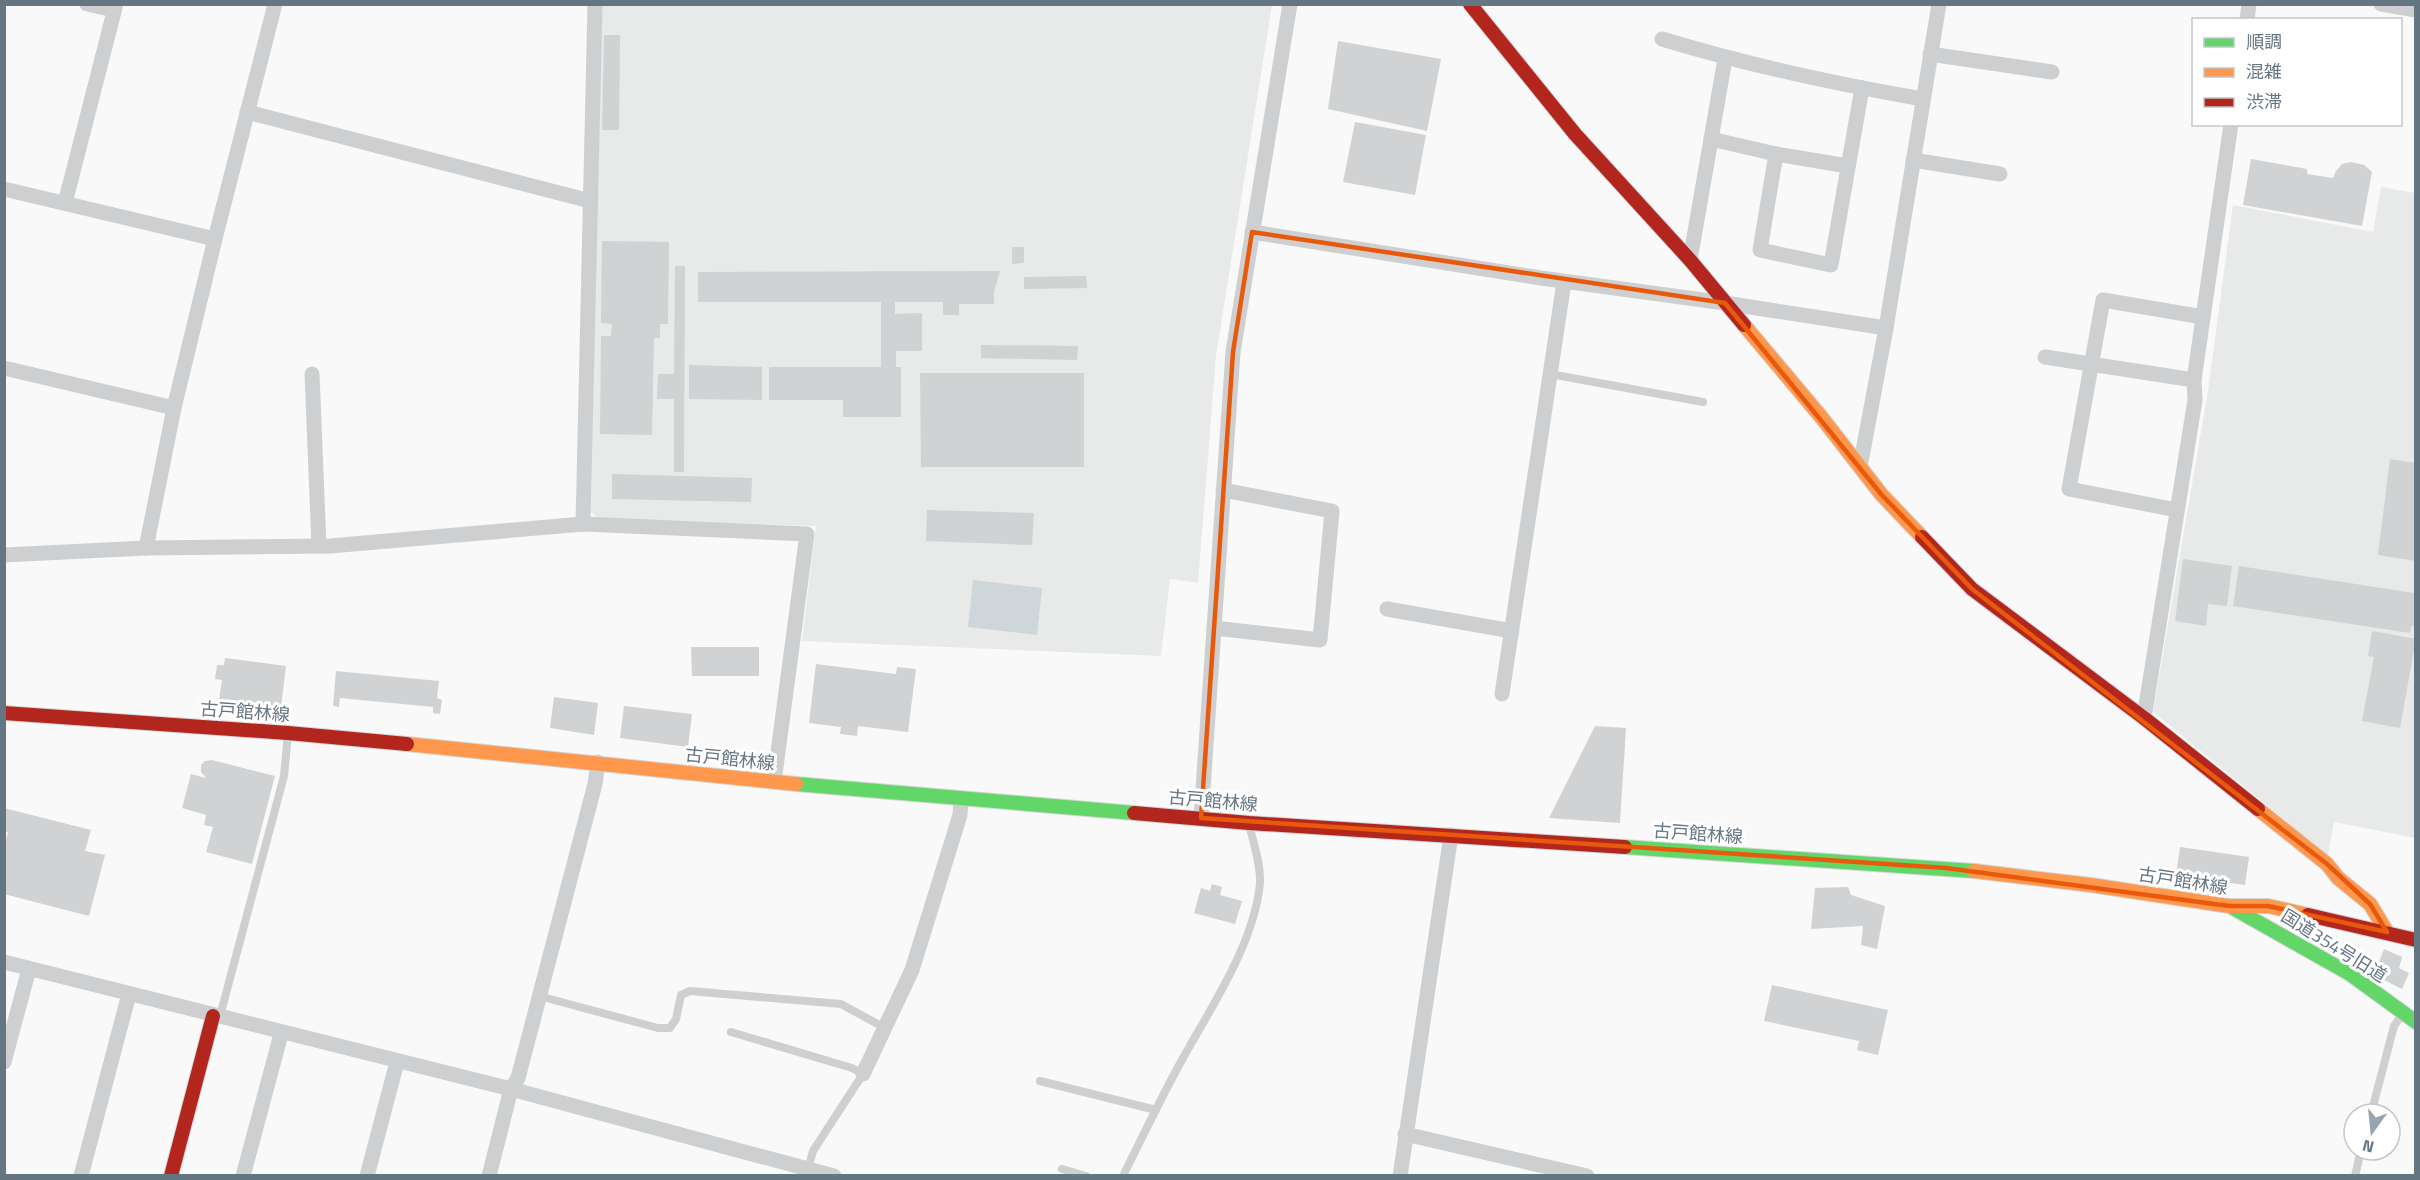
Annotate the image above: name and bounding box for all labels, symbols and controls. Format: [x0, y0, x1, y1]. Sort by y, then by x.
legend [2192, 18, 2402, 126]
text: 順調 [2246, 28, 2282, 55]
text: 混雑 [2246, 58, 2282, 85]
text: 渋滞 [2246, 88, 2282, 115]
street label: 古戸館林線 [199, 695, 291, 728]
street label: 古戸館林線 [684, 740, 776, 777]
street label: 古戸館林線 [1167, 783, 1259, 818]
street label: 古戸館林線 [1652, 817, 1744, 850]
street label: 古戸館林線 [2137, 860, 2230, 901]
street label: 国道354号旧道 [2276, 902, 2392, 989]
north arrow [2342, 1102, 2402, 1162]
text: N [2360, 1133, 2377, 1160]

